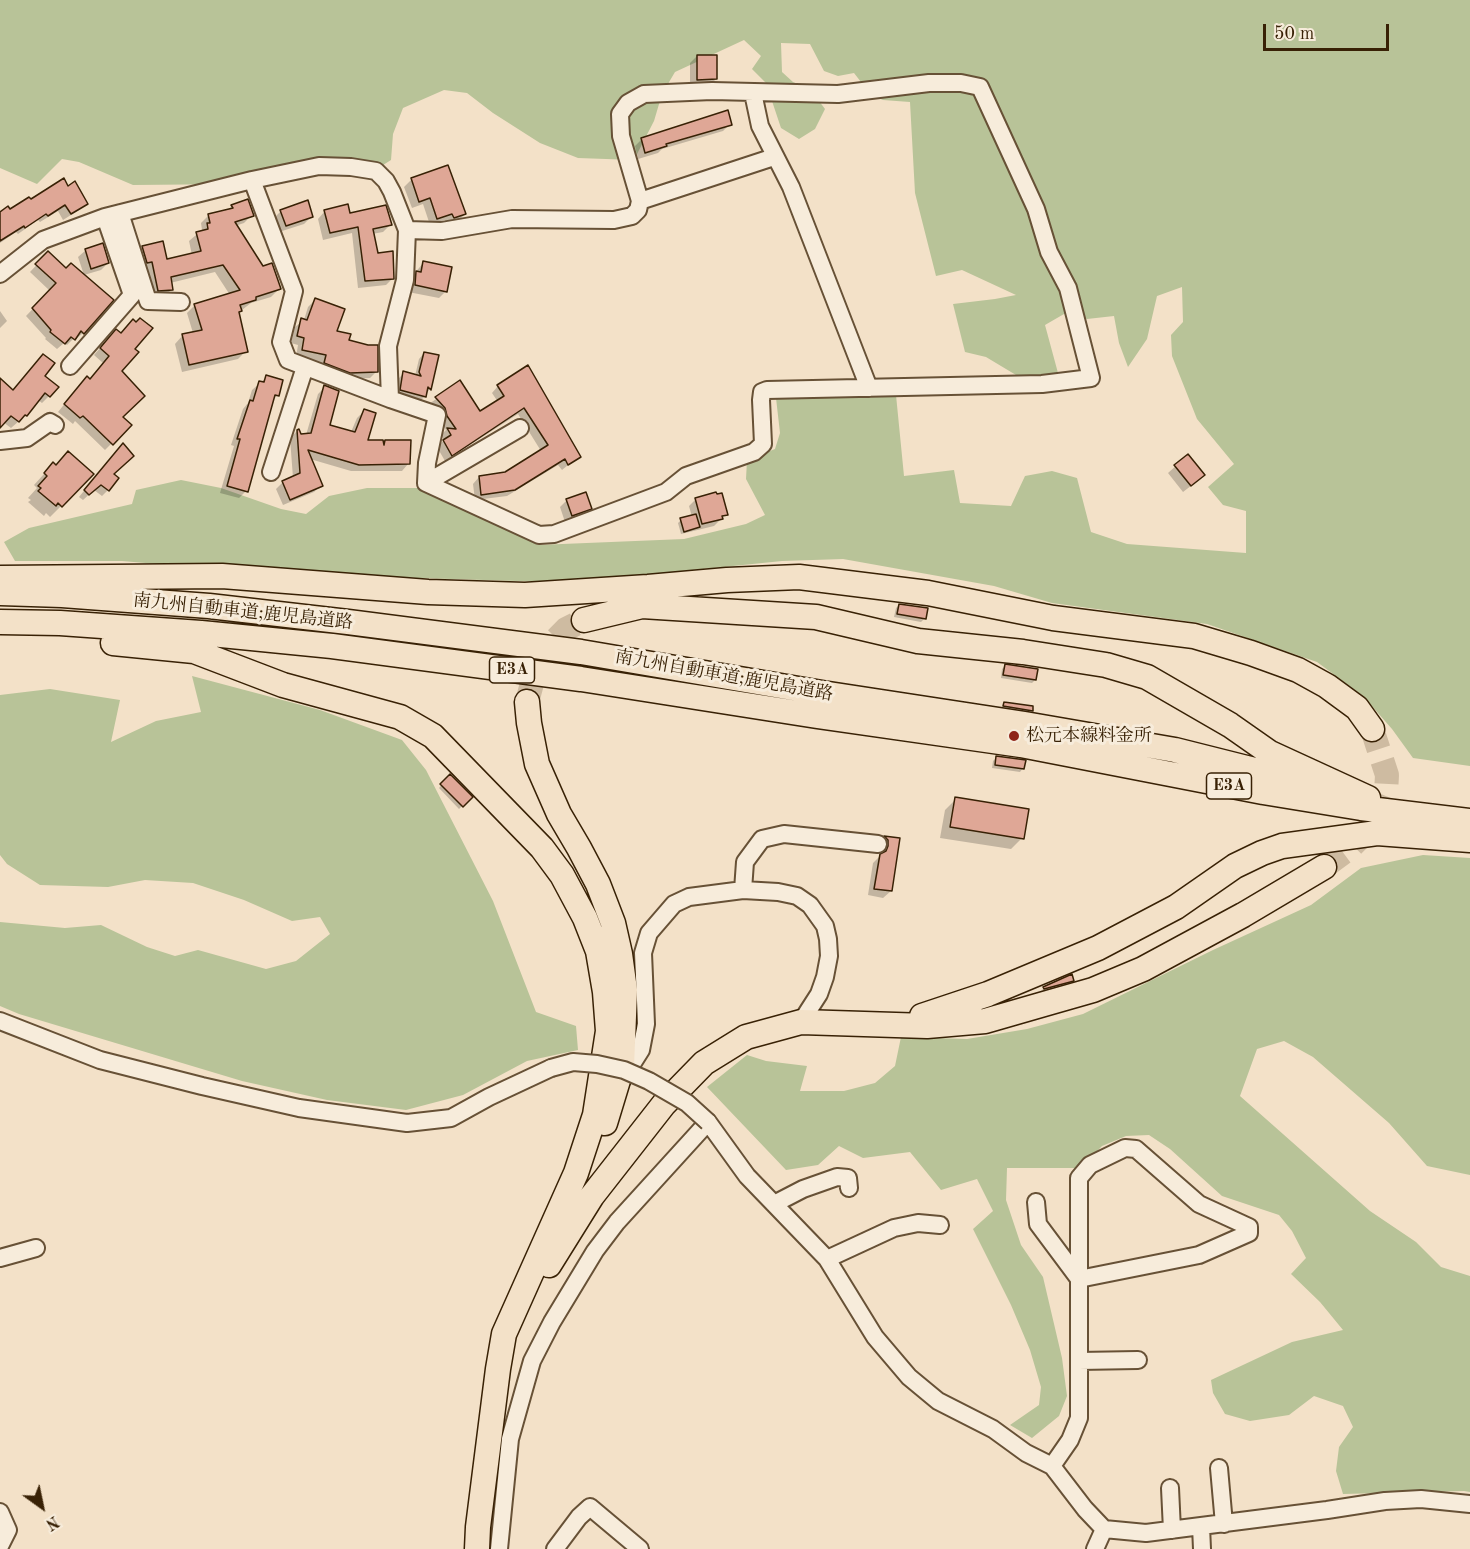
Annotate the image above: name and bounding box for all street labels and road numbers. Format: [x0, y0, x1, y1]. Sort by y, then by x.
street label: 南九州自動車道;鹿児島道路 [132, 590, 354, 634]
street label: 南九州自動車道;鹿児島道路 [613, 646, 835, 706]
road number: E3A [490, 657, 534, 683]
road number: E3A [1206, 773, 1252, 799]

